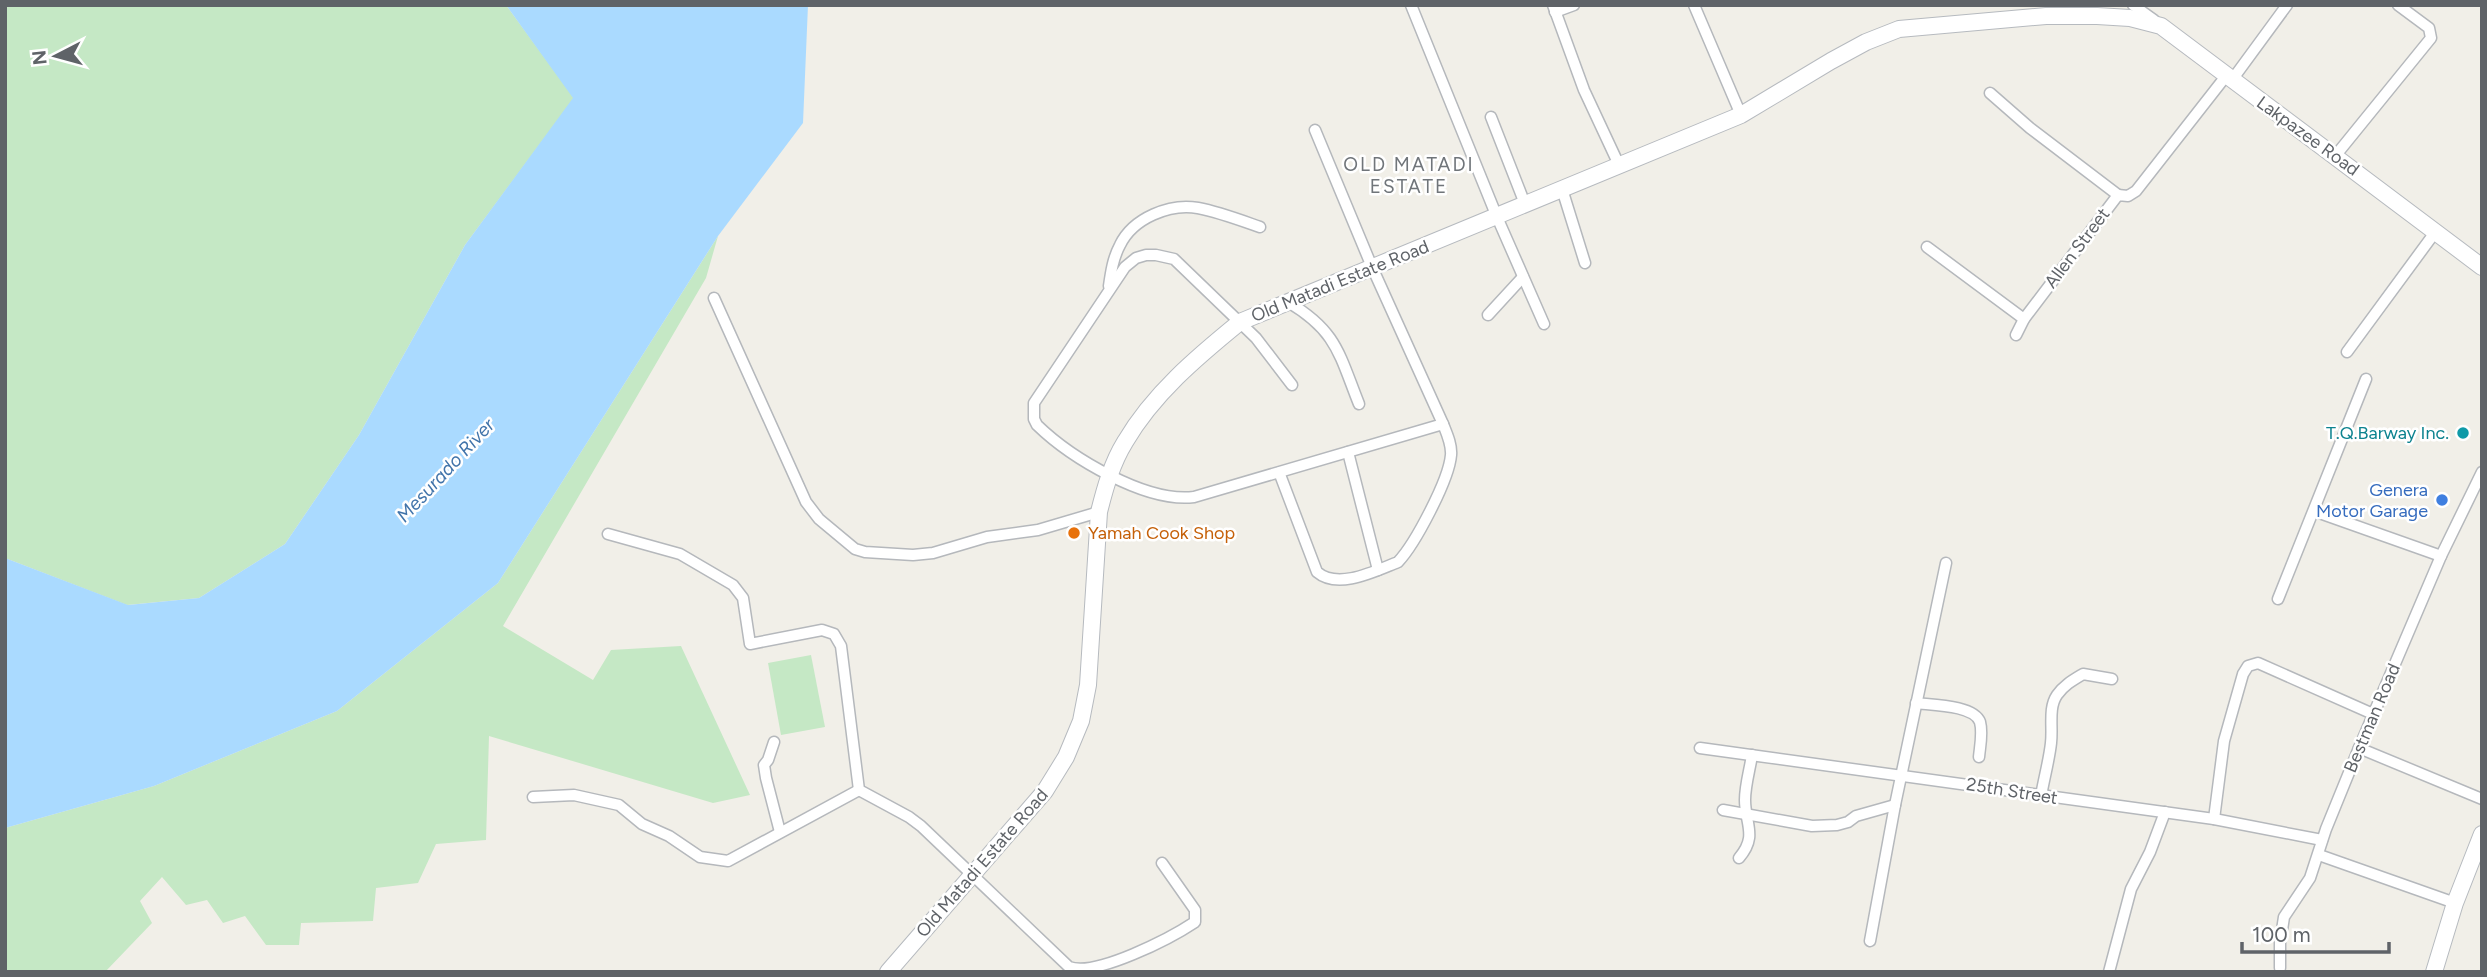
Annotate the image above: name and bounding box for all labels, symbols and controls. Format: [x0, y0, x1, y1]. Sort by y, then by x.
north arrow [21, 21, 91, 91]
text: N [27, 49, 52, 66]
street label: Lakpazee Road [2252, 91, 2364, 181]
district label: OLD MATADI ESTATE [1343, 153, 1475, 198]
street label: Allen Street [2040, 203, 2114, 292]
street label: Old Matadi Estate Road [1248, 235, 1432, 327]
water label: Mesurado River [391, 413, 500, 527]
place label: T.Q.Barway Inc. [2326, 422, 2449, 444]
marker: T.Q.Barway Inc. [2455, 425, 2471, 441]
place label: Genera Motor Garage [2316, 479, 2428, 522]
marker: Genera Motor Garage [2434, 492, 2450, 508]
place label: Yamah Cook Shop [1088, 522, 1235, 544]
marker: Yamah Cook Shop [1066, 525, 1082, 541]
street label: Bestman Road [2339, 660, 2405, 776]
street label: 25th Street [1965, 773, 2059, 809]
street label: Old Matadi Estate Road [911, 784, 1053, 942]
scale bar [2242, 911, 2389, 955]
text: 100 m [2252, 922, 2311, 947]

